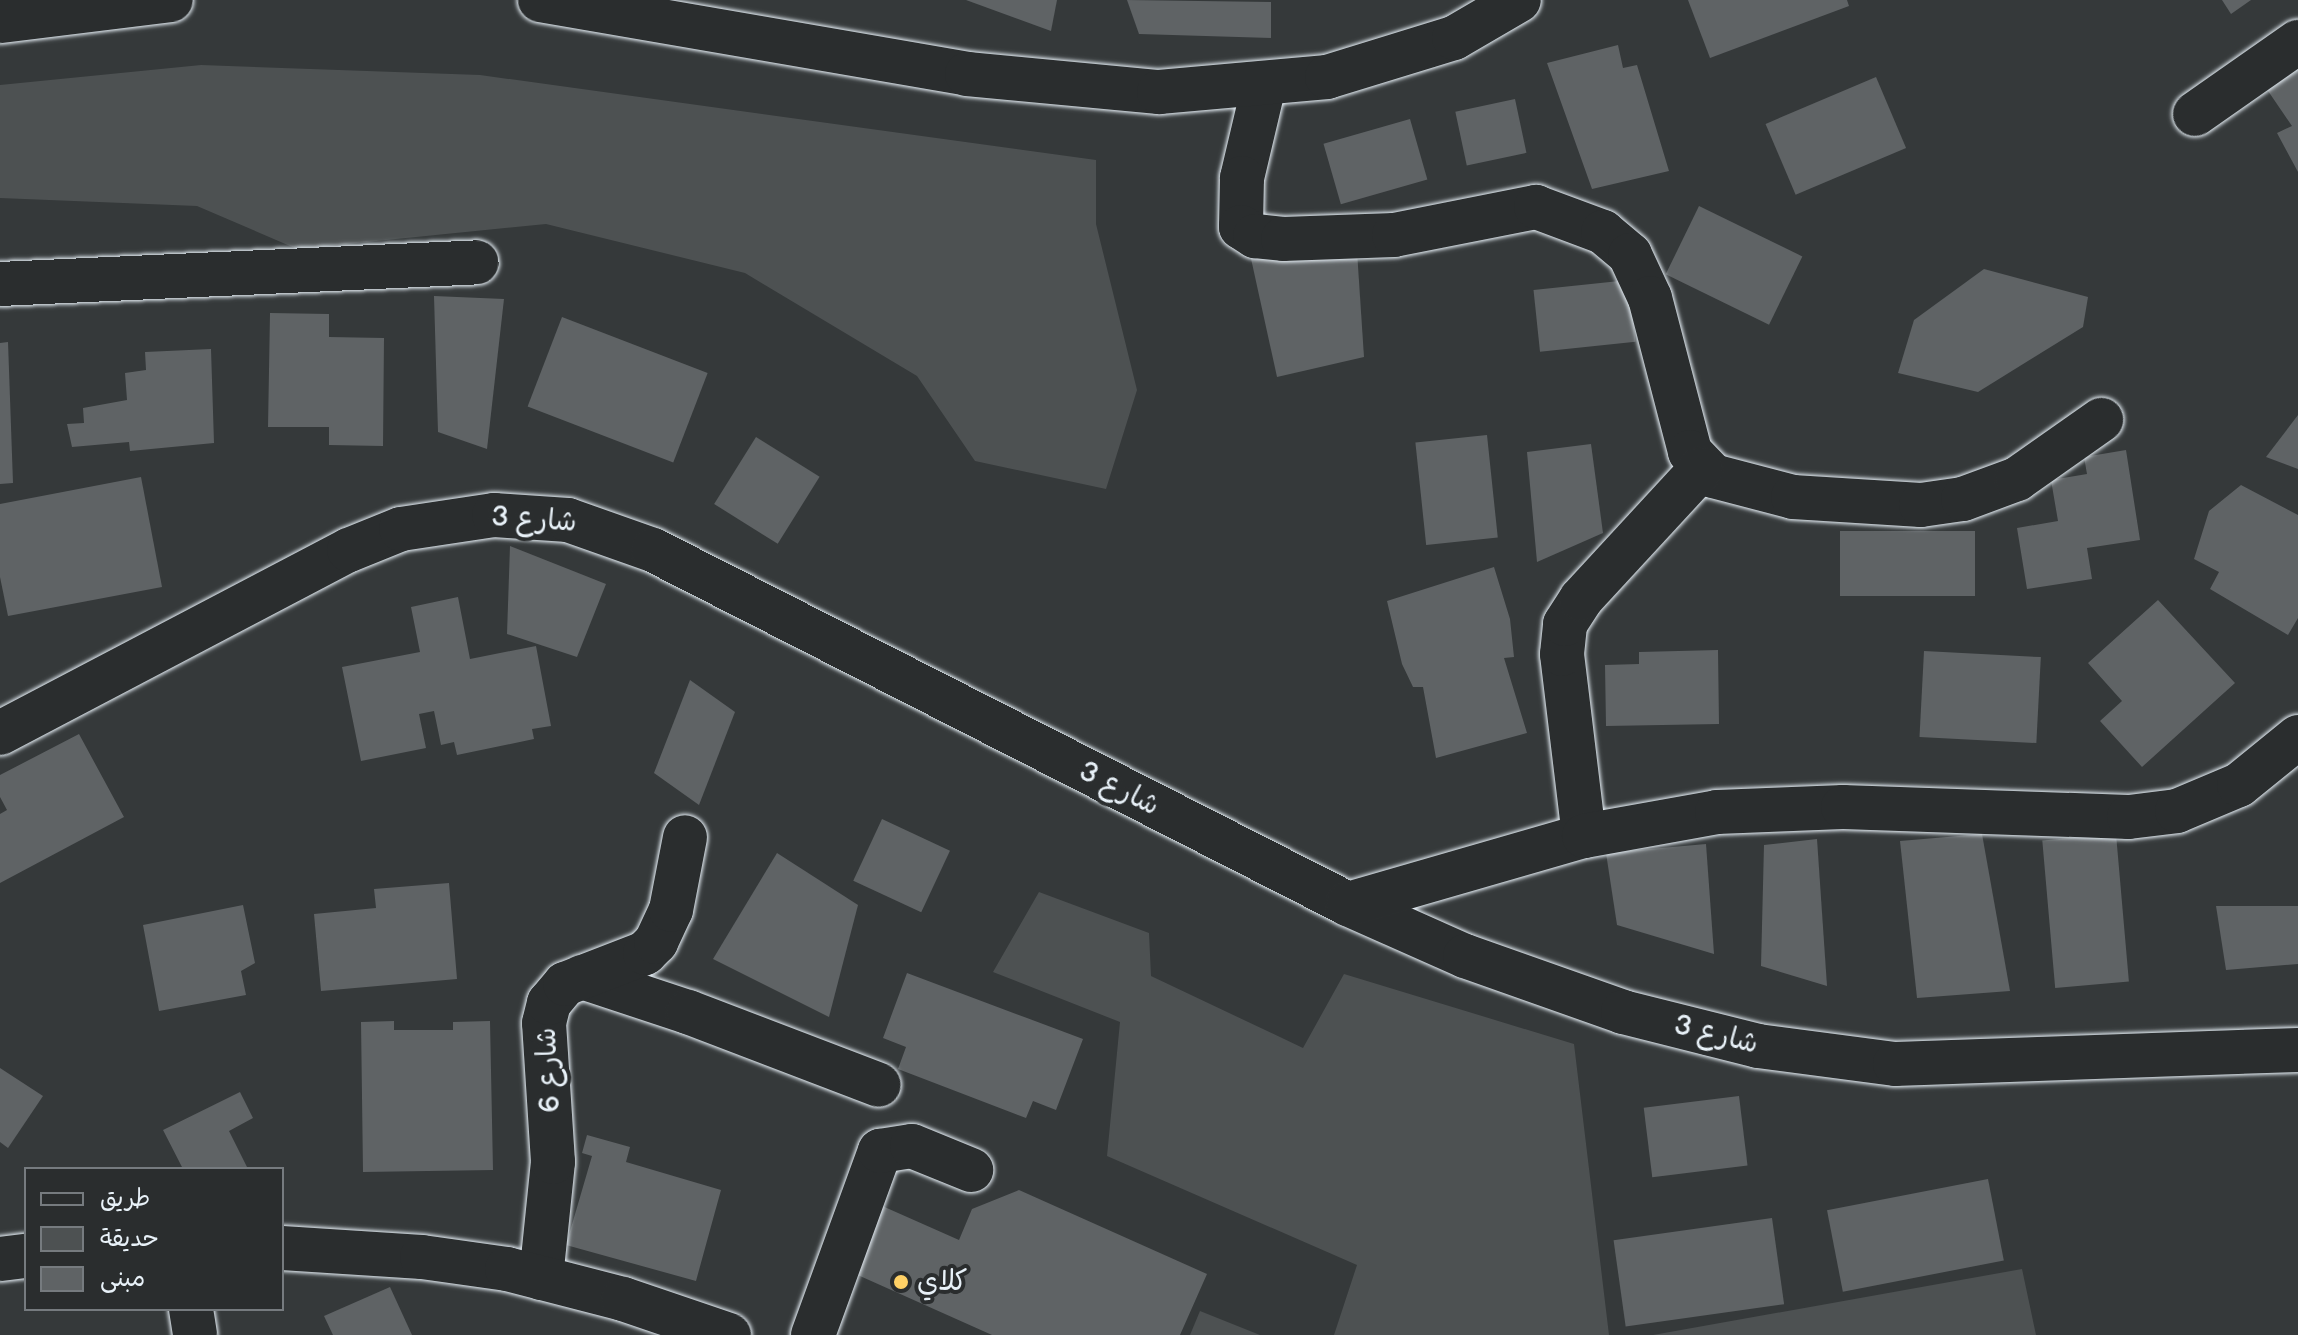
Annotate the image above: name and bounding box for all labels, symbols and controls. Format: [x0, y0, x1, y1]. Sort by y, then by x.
street label: شارع 3 [490, 500, 578, 540]
street label: شارع 3 [1073, 755, 1165, 823]
street label: شارع 3 [1671, 1008, 1761, 1062]
street label: شارع 6 [530, 1027, 568, 1113]
legend [24, 1167, 284, 1311]
text: طريق [100, 1184, 150, 1213]
text: حديقة [100, 1224, 159, 1253]
text: مبنى [100, 1264, 145, 1293]
place label: كلاي [917, 1265, 968, 1299]
marker: كلاي [892, 1273, 910, 1291]

